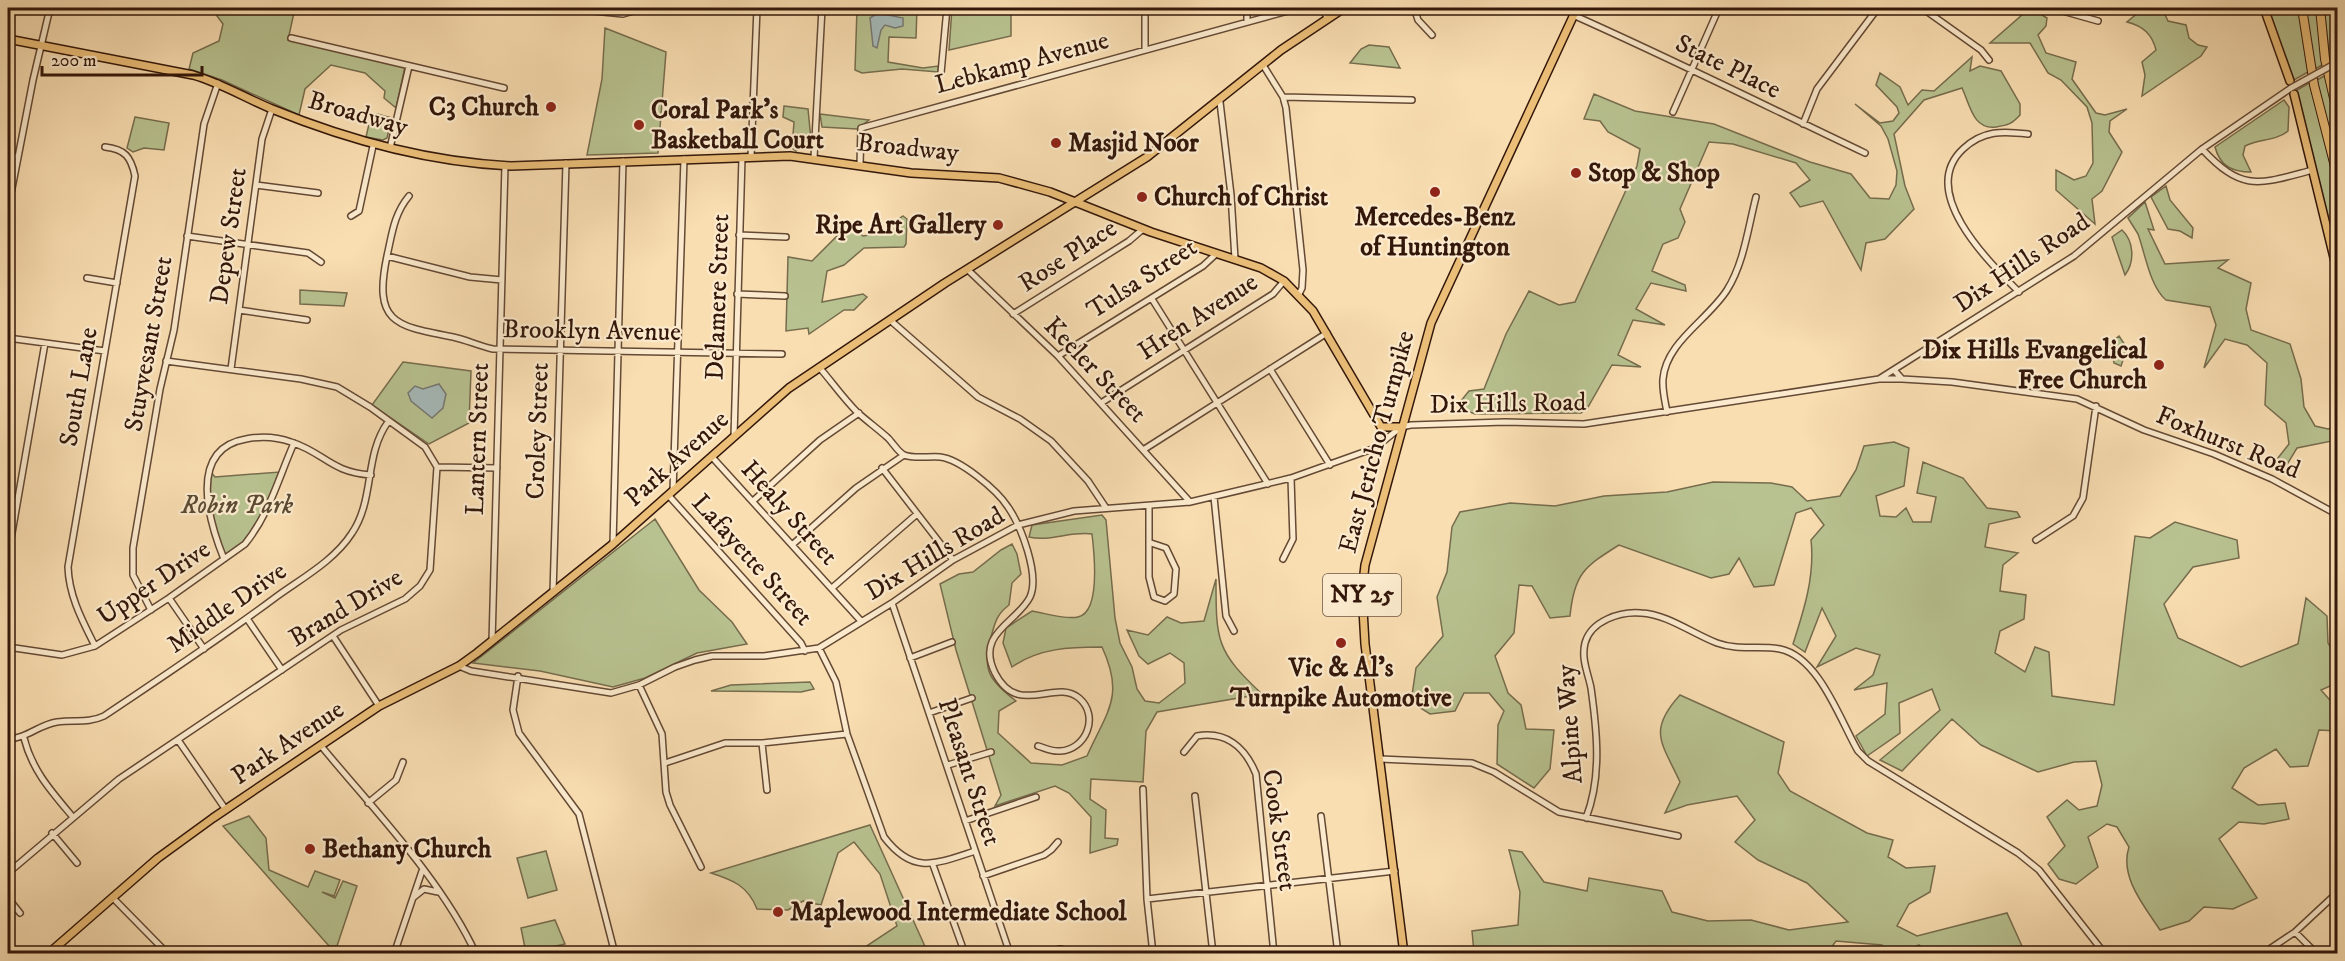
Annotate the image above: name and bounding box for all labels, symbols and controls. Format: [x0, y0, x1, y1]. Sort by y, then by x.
street label: Lebkamp Avenue [931, 24, 1113, 102]
street label: State Place [1670, 27, 1786, 107]
scale bar [42, 39, 202, 77]
text: 200 m [51, 50, 97, 72]
street label: Broadway [304, 84, 412, 144]
place label: C3 Church [429, 91, 539, 124]
place label: Coral Park's Basketball Court [651, 94, 825, 157]
marker: C3 Church [544, 100, 558, 114]
marker: Coral Park's Basketball Court [632, 118, 646, 132]
street label: Broadway [855, 126, 961, 170]
place label: Masjid Noor [1068, 127, 1199, 160]
marker: Masjid Noor [1049, 136, 1063, 150]
place label: Stop & Shop [1588, 157, 1720, 190]
street label: Depew Street [203, 166, 255, 306]
marker: Stop & Shop [1569, 166, 1583, 180]
place label: Church of Christ [1154, 181, 1329, 214]
marker: Mercedes-Benz of Huntington [1428, 185, 1442, 199]
marker: Church of Christ [1135, 190, 1149, 204]
place label: Mercedes-Benz of Huntington [1355, 201, 1516, 264]
street label: Dix Hills Road [1948, 206, 2096, 320]
place label: Ripe Art Gallery [815, 209, 987, 242]
street label: Rose Place [1013, 212, 1123, 300]
street label: Delamere Street [699, 213, 737, 381]
marker: Ripe Art Gallery [991, 218, 1005, 232]
street label: Tulsa Street [1081, 231, 1203, 327]
street label: Stuyvesant Street [117, 254, 181, 434]
street label: Hren Avenue [1132, 266, 1264, 368]
street label: Keeler Street [1036, 310, 1154, 430]
street label: Brooklyn Avenue [503, 313, 681, 349]
street label: South Lane [52, 325, 106, 449]
street label: East Jericho Turnpike [1331, 327, 1423, 557]
place label: Dix Hills Evangelical Free Church [1922, 334, 2148, 397]
marker: Dix Hills Evangelical Free Church [2152, 358, 2166, 372]
street label: Lantern Street [459, 362, 497, 516]
street label: Croley Street [519, 362, 557, 500]
street label: Dix Hills Road [1429, 386, 1587, 422]
street label: Foxhurst Road [2151, 399, 2305, 487]
street label: Park Avenue [618, 404, 736, 514]
street label: Healy Street [733, 454, 845, 572]
street label: Lafayette Street [684, 487, 820, 633]
park label: Robin Park [180, 489, 293, 522]
street label: Dix Hills Road [859, 500, 1011, 608]
street label: Upper Drive [91, 533, 217, 633]
street label: Middle Drive [161, 555, 293, 661]
street label: Brand Drive [283, 561, 409, 655]
road number: NY 25 [1323, 574, 1401, 616]
marker: Vic & Al's Turnpike Automotive [1334, 636, 1348, 650]
place label: Vic & Al's Turnpike Automotive [1229, 652, 1452, 715]
street label: Alpine Way [1549, 663, 1591, 785]
street label: Park Avenue [225, 693, 351, 793]
street label: Pleasant Street [930, 694, 1008, 850]
street label: Cook Street [1254, 767, 1304, 893]
place label: Bethany Church [322, 833, 492, 866]
marker: Bethany Church [303, 842, 317, 856]
place label: Maplewood Intermediate School [790, 896, 1128, 929]
marker: Maplewood Intermediate School [771, 905, 785, 919]

